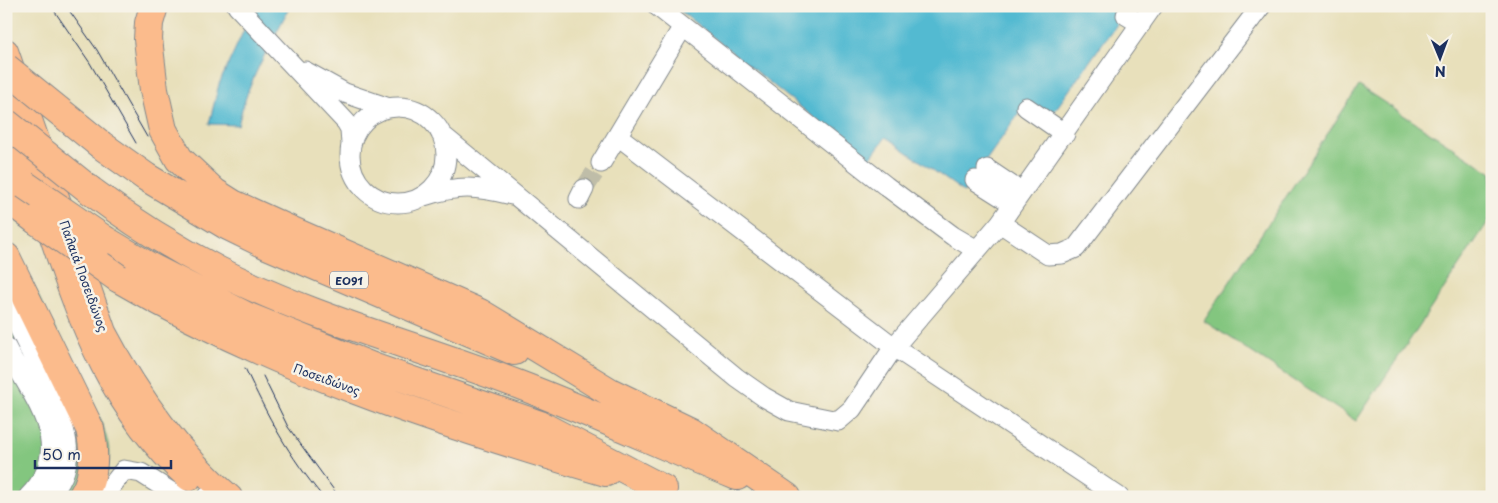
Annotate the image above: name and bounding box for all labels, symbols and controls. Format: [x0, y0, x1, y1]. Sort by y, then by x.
north arrow [1416, 32, 1466, 82]
text: N [1435, 61, 1446, 82]
street label: Παλαιά Ποσειδώνος [55, 218, 113, 334]
road number: ΕΟ91 [330, 272, 368, 288]
street label: Ποσειδώνος [291, 359, 363, 399]
scale bar [35, 438, 171, 470]
text: 50 m [42, 442, 81, 465]

